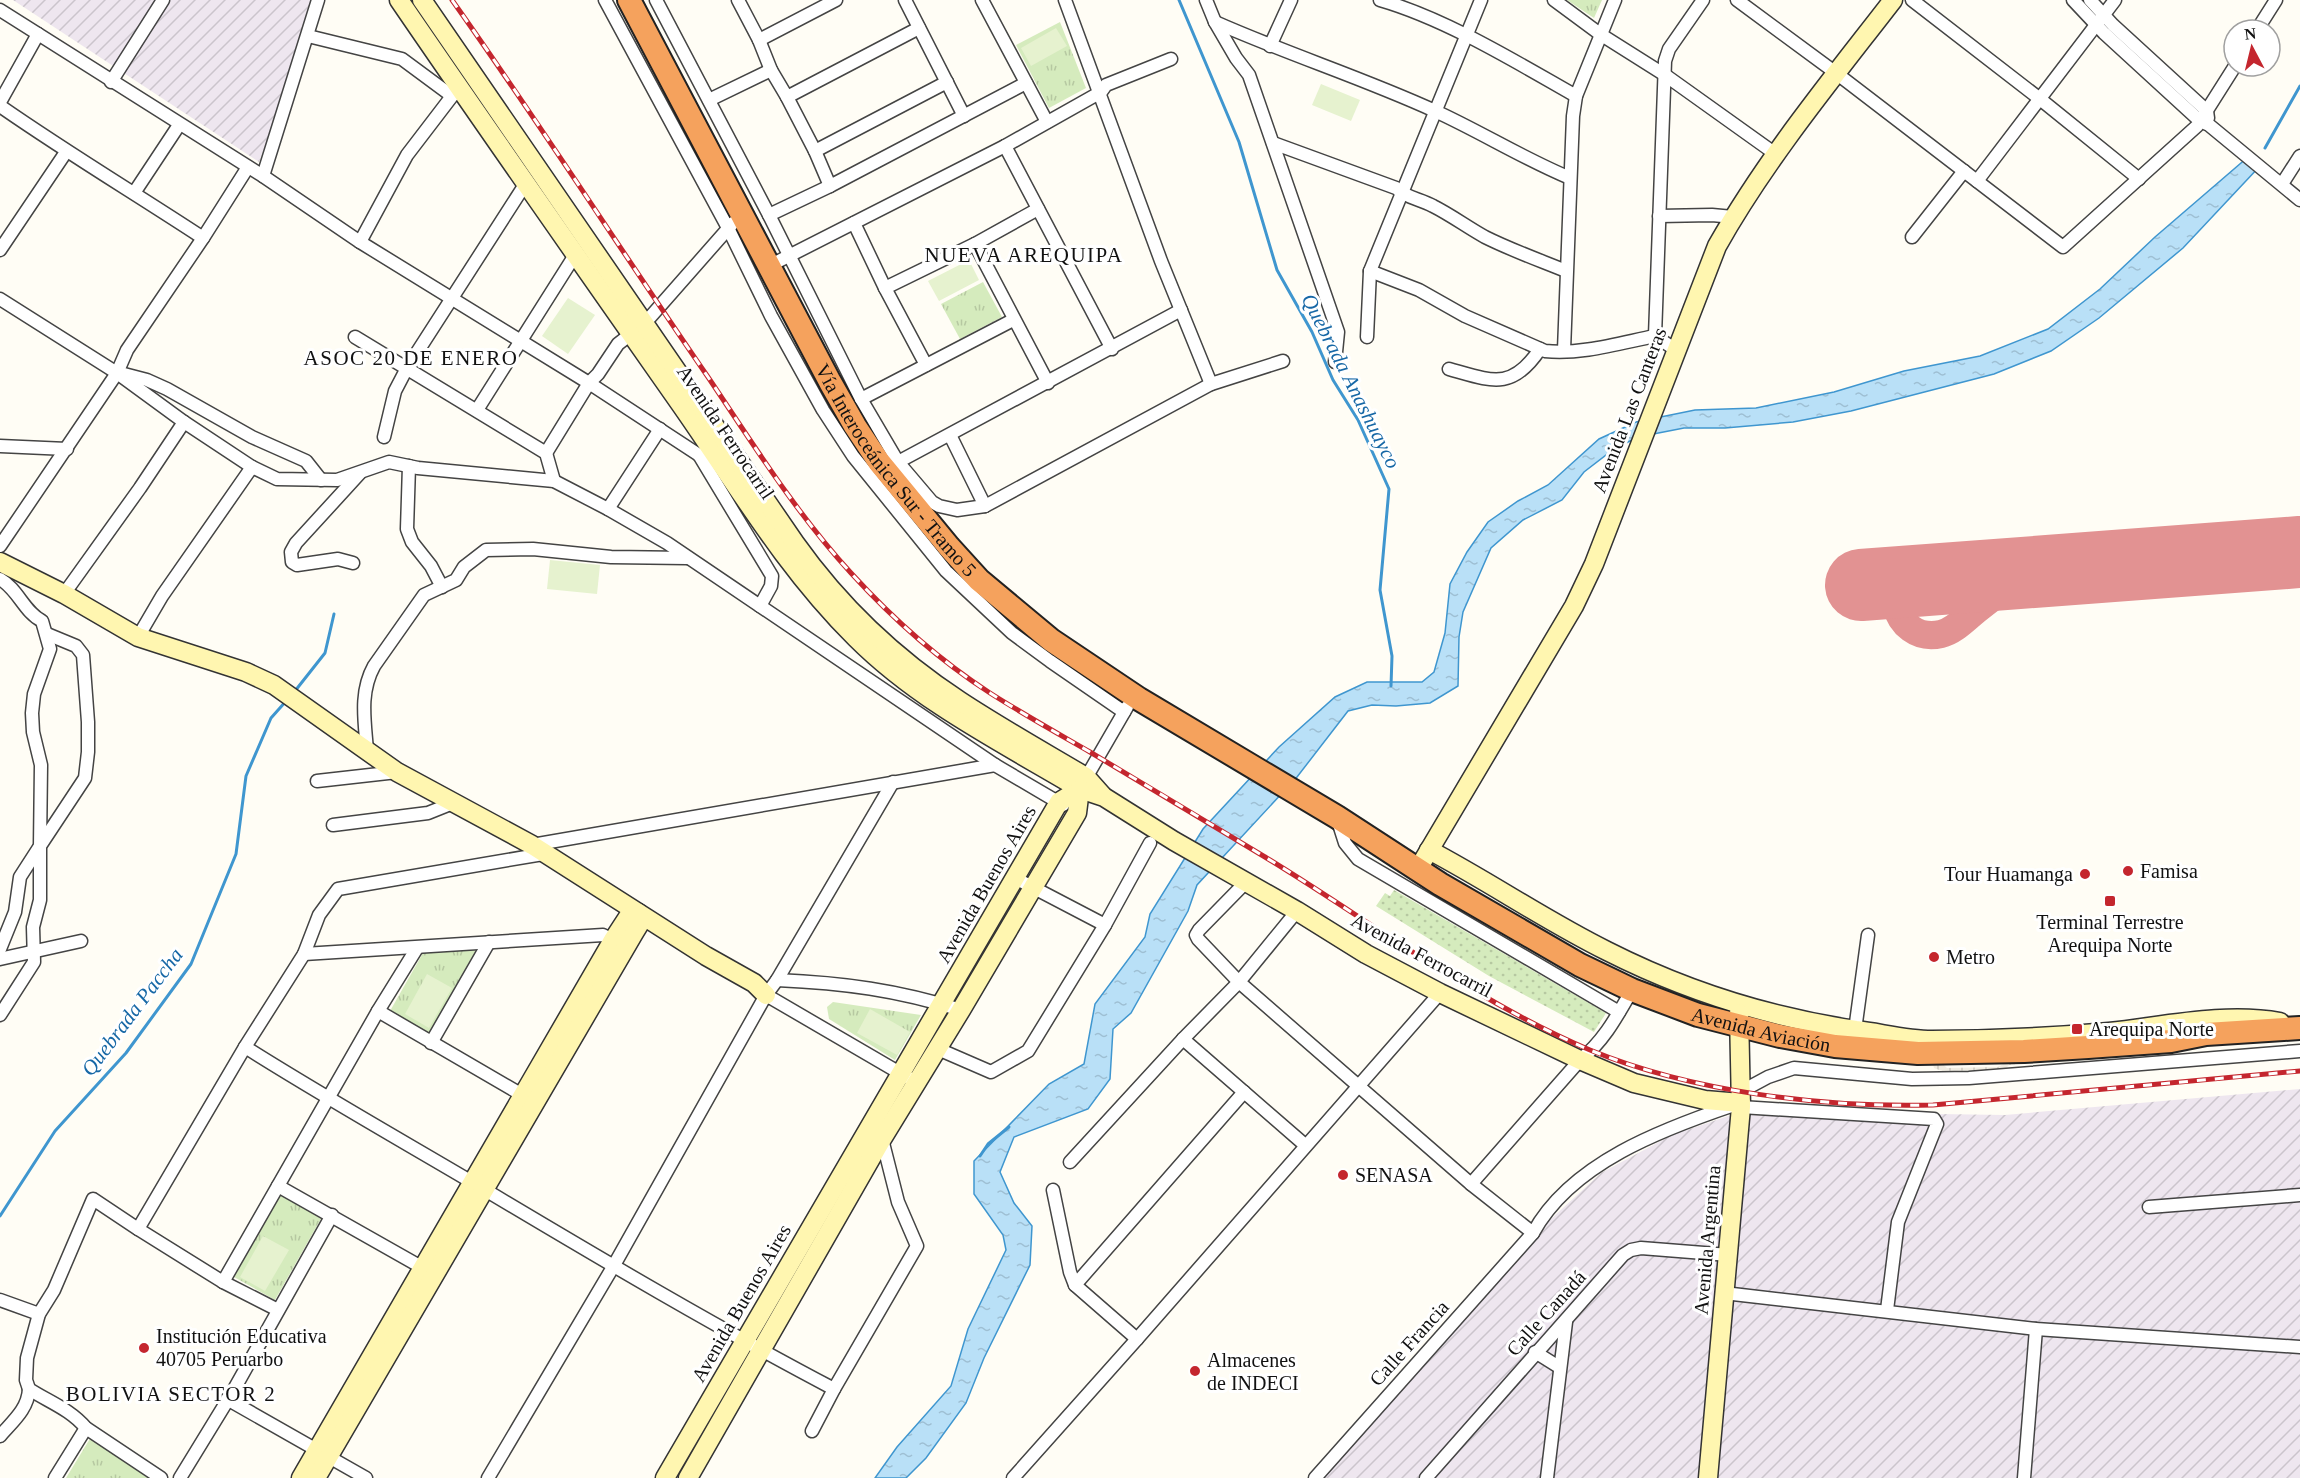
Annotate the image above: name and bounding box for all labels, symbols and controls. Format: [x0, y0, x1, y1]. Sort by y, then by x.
north arrow [2222, 18, 2282, 78]
text: N [2243, 24, 2257, 43]
district label: NUEVA AREQUIPA [925, 243, 1123, 267]
water label: Quebrada Anashuayco [1297, 290, 1405, 472]
street label: Avenida Las Canteras [1587, 324, 1671, 496]
district label: ASOC 20 DE ENERO [304, 346, 518, 370]
street label: Vía Interoceánica Sur - Tramo 5 [811, 360, 981, 581]
street label: Avenida Ferrocarril [673, 361, 779, 504]
street label: Avenida Buenos Aires [932, 801, 1040, 967]
place label: Famisa [2140, 860, 2198, 882]
place label: Tour Huamanga [1944, 863, 2073, 886]
marker: Famisa [2121, 864, 2135, 878]
marker: Tour Huamanga [2078, 867, 2092, 881]
marker: Terminal Terrestre Arequipa Norte [2103, 894, 2117, 908]
street label: Avenida Ferrocarril [1348, 908, 1497, 1002]
place label: Terminal Terrestre Arequipa Norte [2036, 911, 2184, 957]
water label: Quebrada Paccha [76, 944, 188, 1080]
place label: Metro [1946, 946, 1995, 968]
marker: Metro [1927, 950, 1941, 964]
street label: Avenida Aviación [1689, 1003, 1832, 1056]
place label: Arequipa Norte [2089, 1018, 2214, 1041]
marker: Arequipa Norte [2070, 1022, 2084, 1036]
place label: SENASA [1355, 1164, 1433, 1186]
street label: Avenida Argentina [1690, 1164, 1725, 1316]
marker: SENASA [1336, 1168, 1350, 1182]
street label: Avenida Buenos Aires [687, 1220, 795, 1386]
street label: Calle Canadá [1502, 1266, 1590, 1360]
street label: Calle Francia [1365, 1296, 1453, 1390]
place label: Institución Educativa 40705 Peruarbo [156, 1325, 327, 1370]
marker: Institución Educativa 40705 Peruarbo [137, 1341, 151, 1355]
place label: Almacenes de INDECI [1207, 1349, 1299, 1394]
marker: Almacenes de INDECI [1188, 1364, 1202, 1378]
district label: BOLIVIA SECTOR 2 [66, 1382, 276, 1406]

